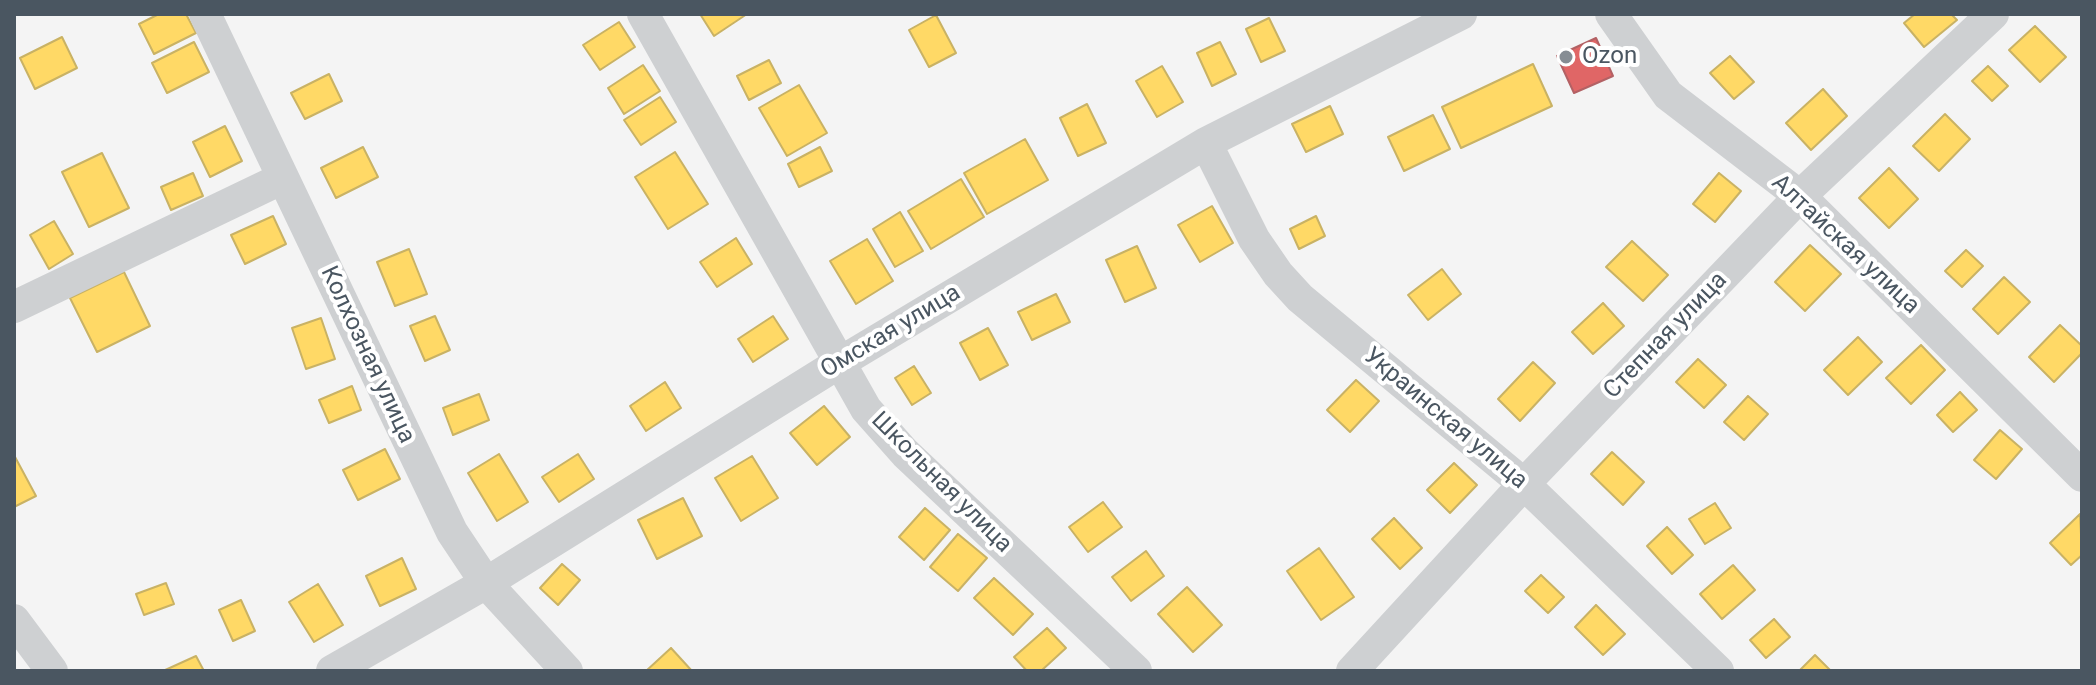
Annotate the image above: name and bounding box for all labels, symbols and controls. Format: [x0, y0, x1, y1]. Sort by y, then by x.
place label: Ozon [1582, 43, 1637, 71]
marker: Ozon [1557, 48, 1575, 66]
street label: Алтайская улица [1765, 169, 1925, 321]
street label: Колхозная улица [313, 262, 421, 448]
street label: Степная улица [1598, 267, 1734, 405]
street label: Омская улица [816, 279, 966, 385]
street label: Украинская улица [1357, 342, 1533, 496]
street label: Школьная улица [864, 406, 1018, 560]

